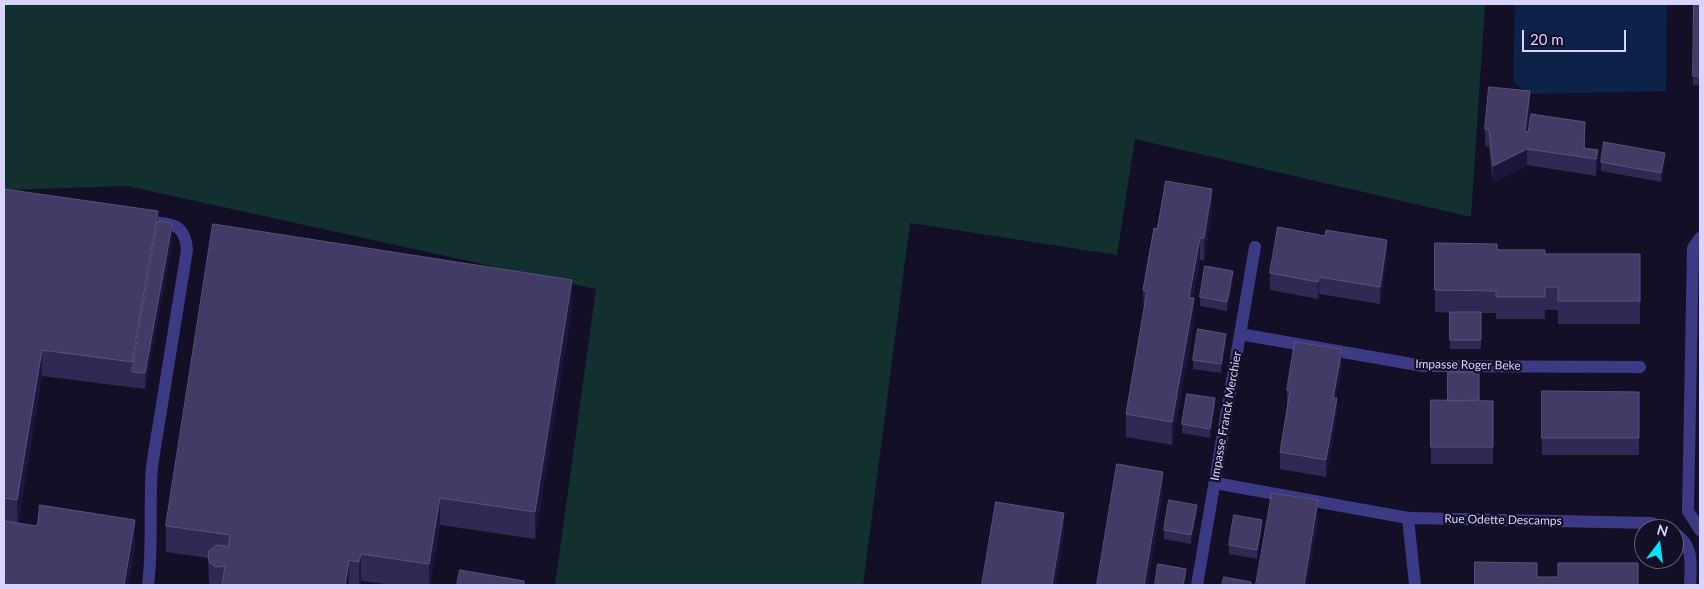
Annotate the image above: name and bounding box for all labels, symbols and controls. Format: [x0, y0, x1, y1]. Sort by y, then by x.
scale bar [1524, 20, 1628, 52]
text: 20 m [1530, 30, 1564, 48]
street label: Impasse Franck Merchier [1208, 350, 1244, 482]
street label: Impasse Roger Beke [1415, 357, 1521, 373]
street label: Rue Odette Descamps [1444, 512, 1562, 528]
north arrow [1634, 519, 1684, 569]
text: N [1655, 520, 1670, 540]

